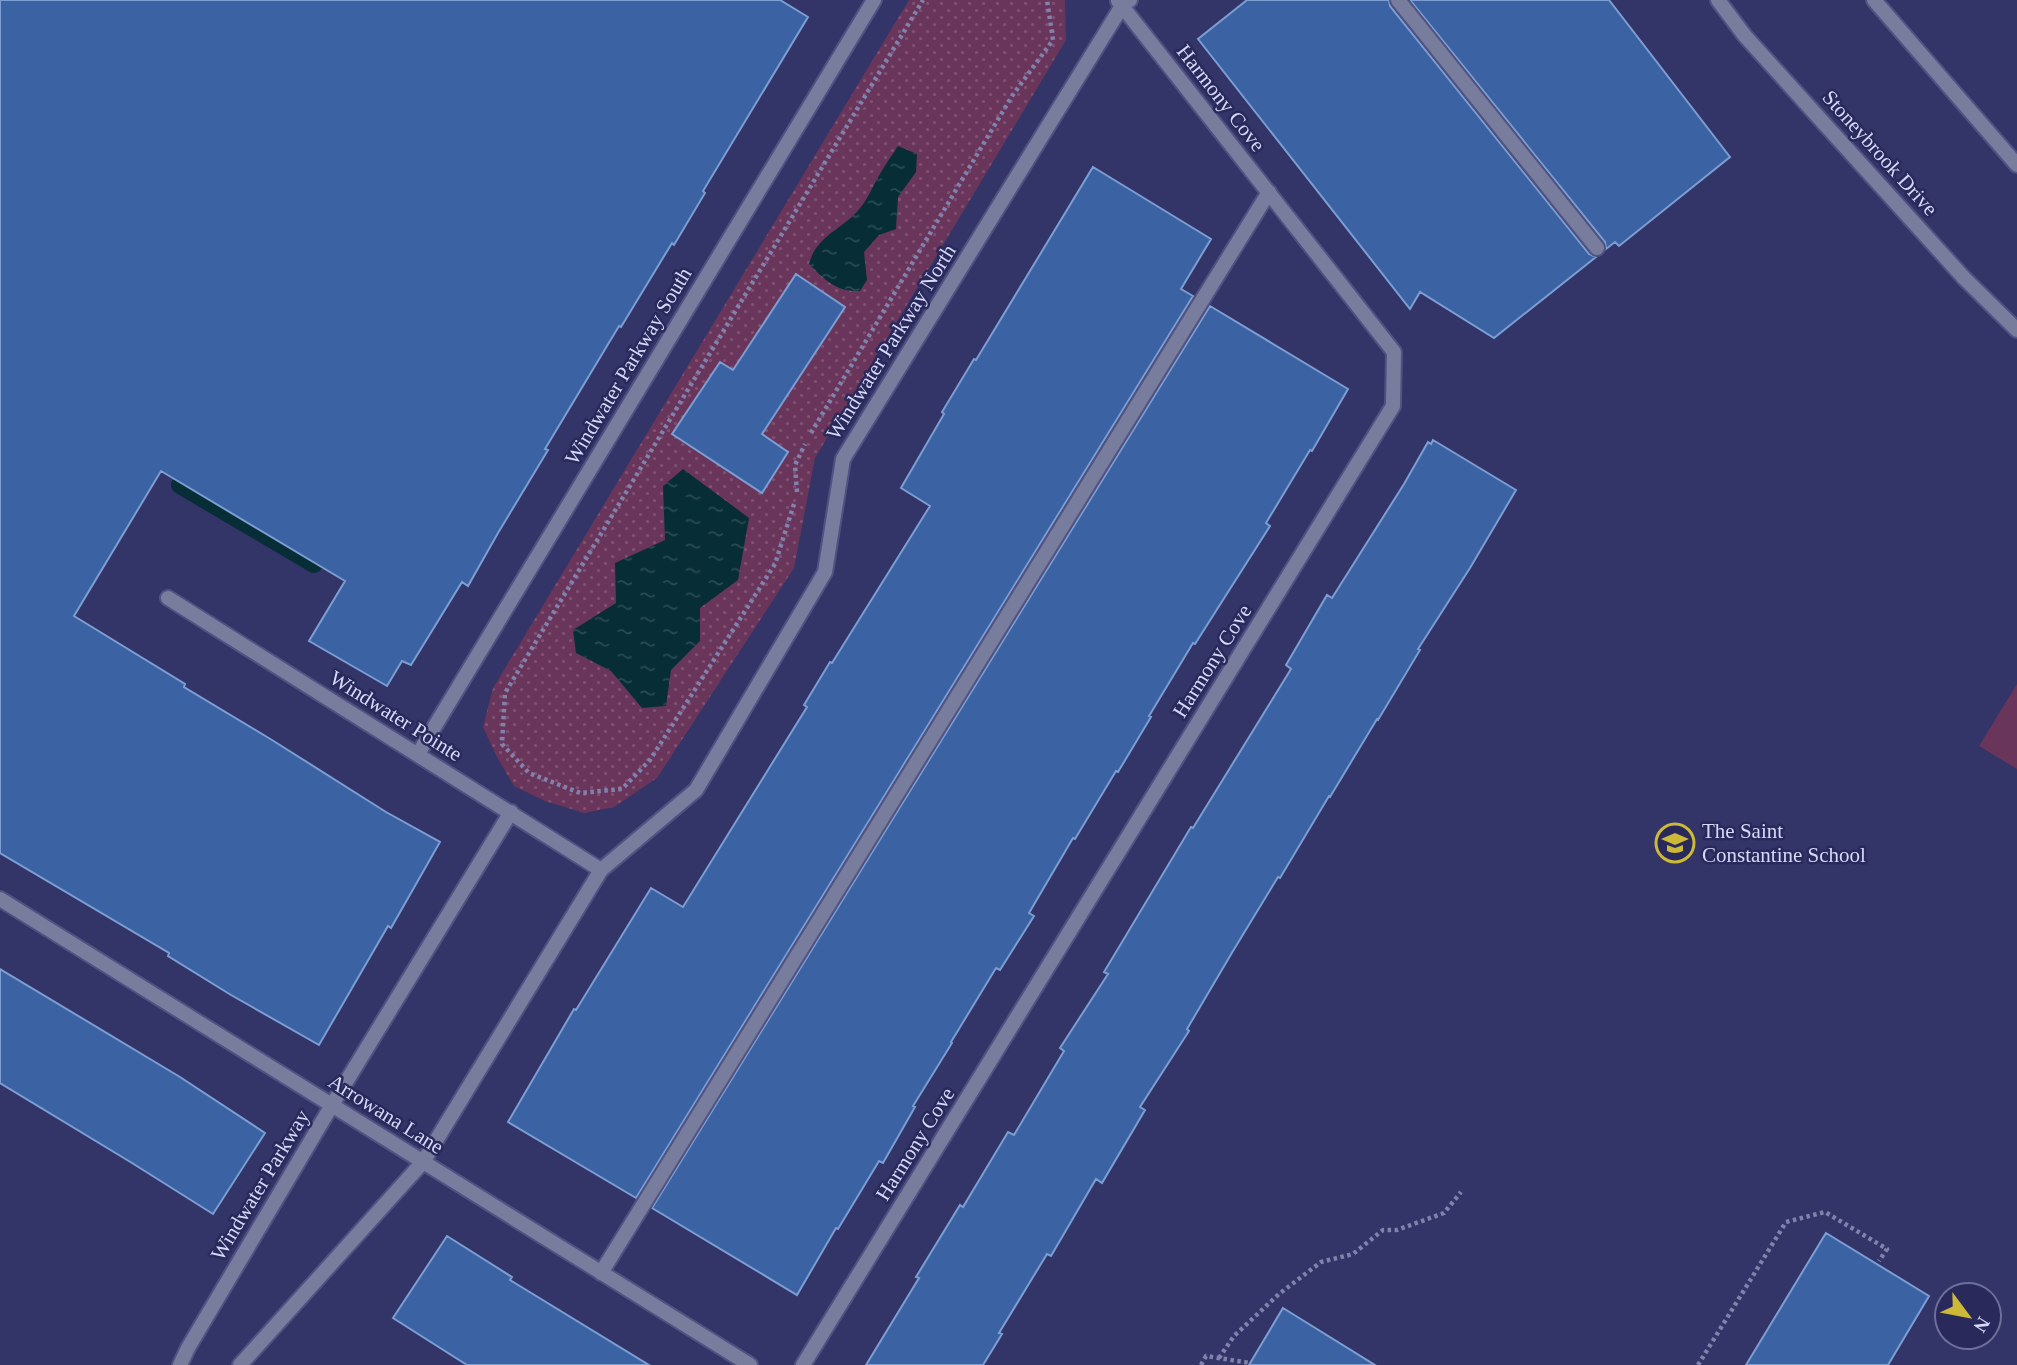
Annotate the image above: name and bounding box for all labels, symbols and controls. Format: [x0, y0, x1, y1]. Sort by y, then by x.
street label: Harmony Cove [1172, 40, 1270, 156]
street label: Stoneybrook Drive [1817, 85, 1943, 221]
street label: Windwater Parkway North [821, 240, 961, 444]
street label: Windwater Parkway South [560, 263, 697, 469]
street label: Harmony Cove [1168, 600, 1256, 722]
street label: Windwater Pointe [325, 666, 467, 766]
place label: The Saint Constantine School [1702, 819, 1866, 867]
school or university icon: The Saint Constantine School [1654, 822, 1696, 864]
street label: Arrowana Lane [324, 1069, 448, 1159]
street label: Harmony Cove [871, 1083, 959, 1205]
street label: Windwater Parkway [206, 1105, 315, 1265]
north arrow [1933, 1281, 2003, 1351]
text: N [1969, 1313, 1995, 1336]

